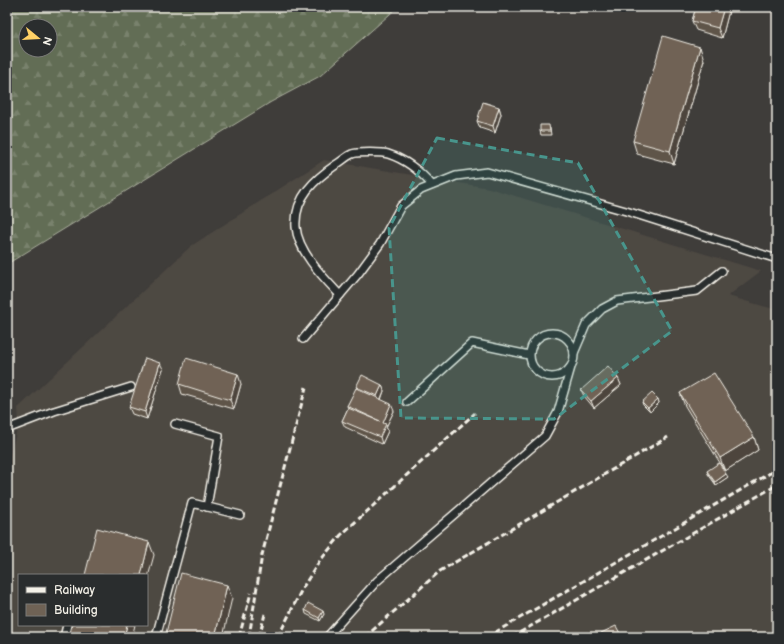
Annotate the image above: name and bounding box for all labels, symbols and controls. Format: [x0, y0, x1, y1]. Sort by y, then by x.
north arrow [18, 18, 58, 58]
text: N [40, 35, 54, 47]
legend [18, 574, 148, 626]
text: Railway [54, 583, 96, 598]
text: Building [54, 603, 98, 618]

